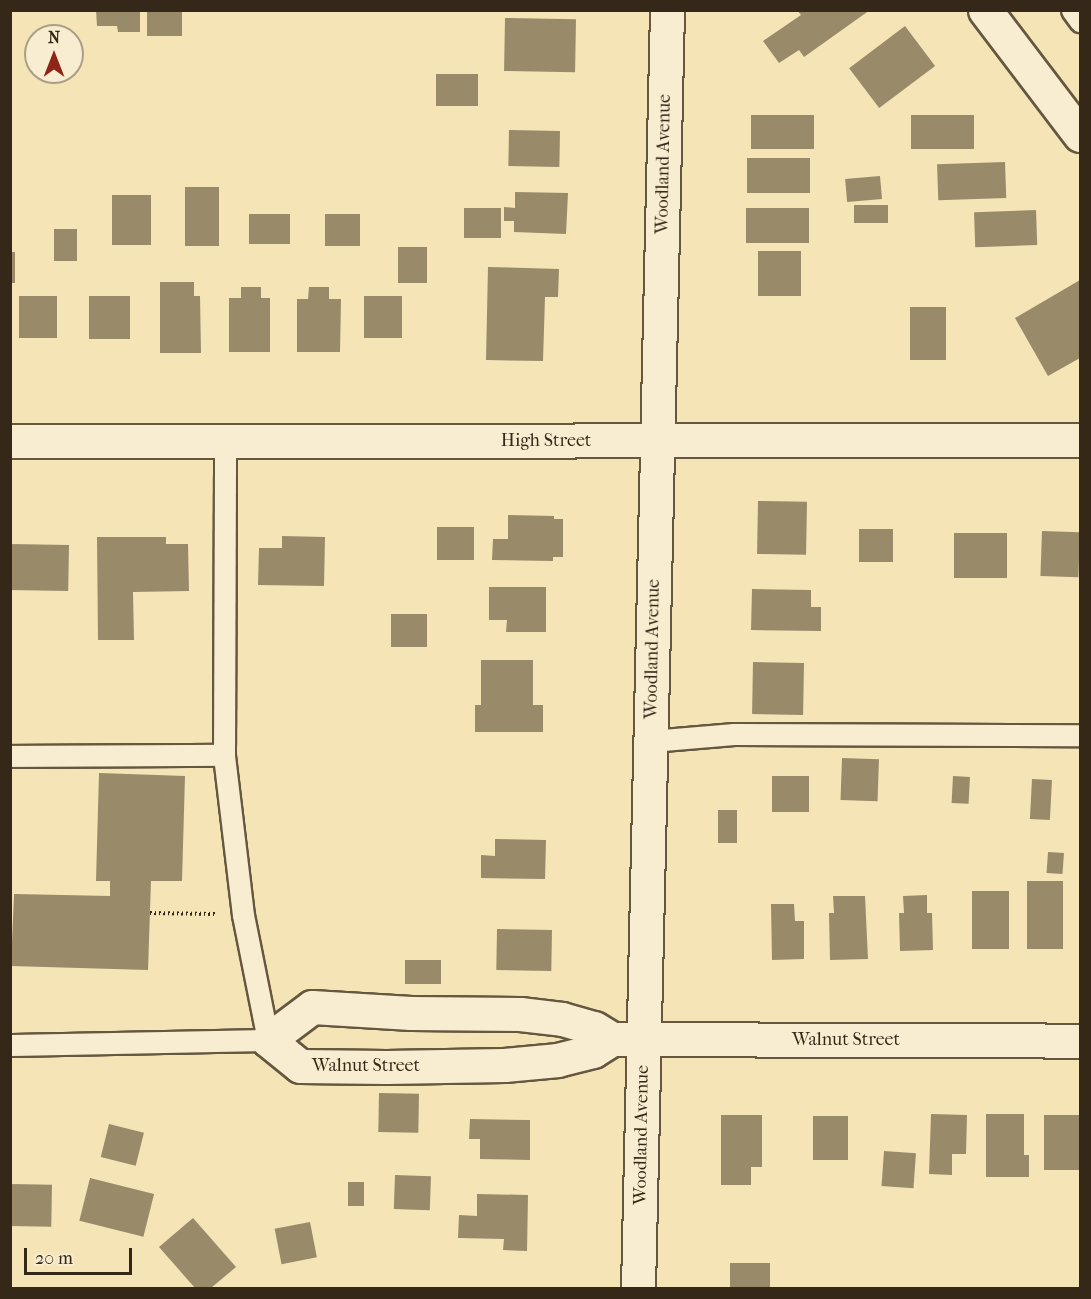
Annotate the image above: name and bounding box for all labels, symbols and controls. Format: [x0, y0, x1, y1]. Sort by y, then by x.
north arrow [24, 24, 84, 84]
text: N [48, 28, 60, 47]
street label: Woodland Avenue [652, 94, 676, 234]
street label: High Street [501, 430, 591, 452]
street label: Woodland Avenue [641, 579, 665, 719]
street label: Walnut Street [792, 1029, 900, 1051]
street label: Walnut Street [312, 1055, 420, 1077]
street label: Woodland Avenue [630, 1065, 654, 1205]
scale bar [27, 1236, 135, 1274]
text: 20 m [35, 1248, 73, 1269]

